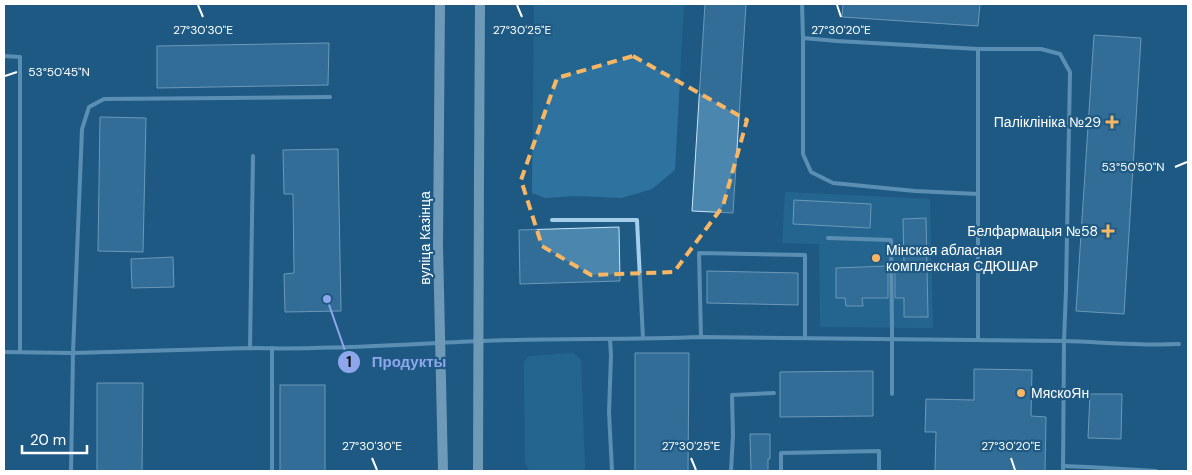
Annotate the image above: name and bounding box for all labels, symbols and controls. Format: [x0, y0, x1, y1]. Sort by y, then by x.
text: 27°30'30"E [173, 22, 233, 38]
text: 27°30'25"E [493, 22, 552, 38]
text: 27°30'20"E [811, 22, 871, 38]
text: 53°50'45"N [28, 64, 90, 80]
place label: Паліклініка №29 [994, 113, 1101, 131]
marker: Паліклініка №29 [1105, 115, 1119, 129]
text: 53°50'50"N [1102, 159, 1164, 175]
street label: вуліца Казінца [416, 191, 434, 285]
place label: Белфармацыя №58 [967, 222, 1098, 240]
marker: Белфармацыя №58 [1102, 225, 1114, 237]
place label: Мінская абласная комплексная СДЮШАР [886, 241, 1038, 275]
marker: Мінская абласная комплексная СДЮШАР [870, 252, 882, 264]
callout: Продукты [337, 347, 456, 377]
text: 1 [346, 352, 352, 372]
text: Продукты [372, 352, 446, 372]
place label: МяскоЯн [1031, 384, 1089, 402]
marker: МяскоЯн [1015, 387, 1027, 399]
scale bar [22, 422, 88, 454]
text: 20 m [30, 430, 66, 450]
text: 27°30'30"E [342, 438, 402, 454]
text: 27°30'25"E [662, 438, 721, 454]
text: 27°30'20"E [981, 438, 1041, 454]

